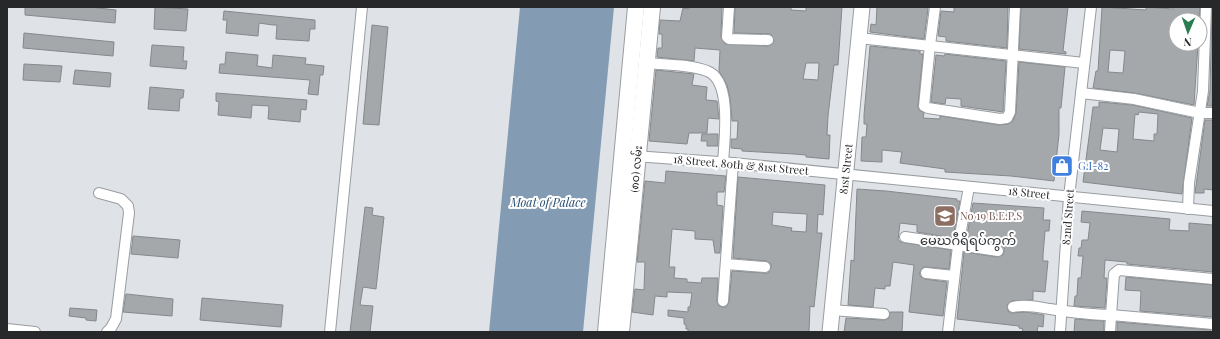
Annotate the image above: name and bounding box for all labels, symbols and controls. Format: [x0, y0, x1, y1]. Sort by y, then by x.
north arrow [1168, 12, 1208, 52]
text: N [1183, 35, 1192, 50]
street label: 81st Street [835, 143, 856, 195]
street label: (၈၀) လမ်း [626, 145, 645, 193]
street label: 18 Street, 80th & 81st Street [673, 151, 809, 178]
shop icon: G.I-82 [1049, 153, 1075, 179]
place label: G.I-82 [1078, 158, 1109, 173]
street label: 18 Street [1007, 183, 1051, 202]
street label: 82nd Street [1058, 188, 1077, 246]
water label: Moat of Palace [509, 194, 586, 210]
school or university icon: No 19 B.E.P.S [932, 203, 958, 229]
place label: No 19 B.E.P.S [960, 208, 1022, 223]
district label: မေဃဂီရိရပ်ကွက် [920, 231, 1016, 251]

